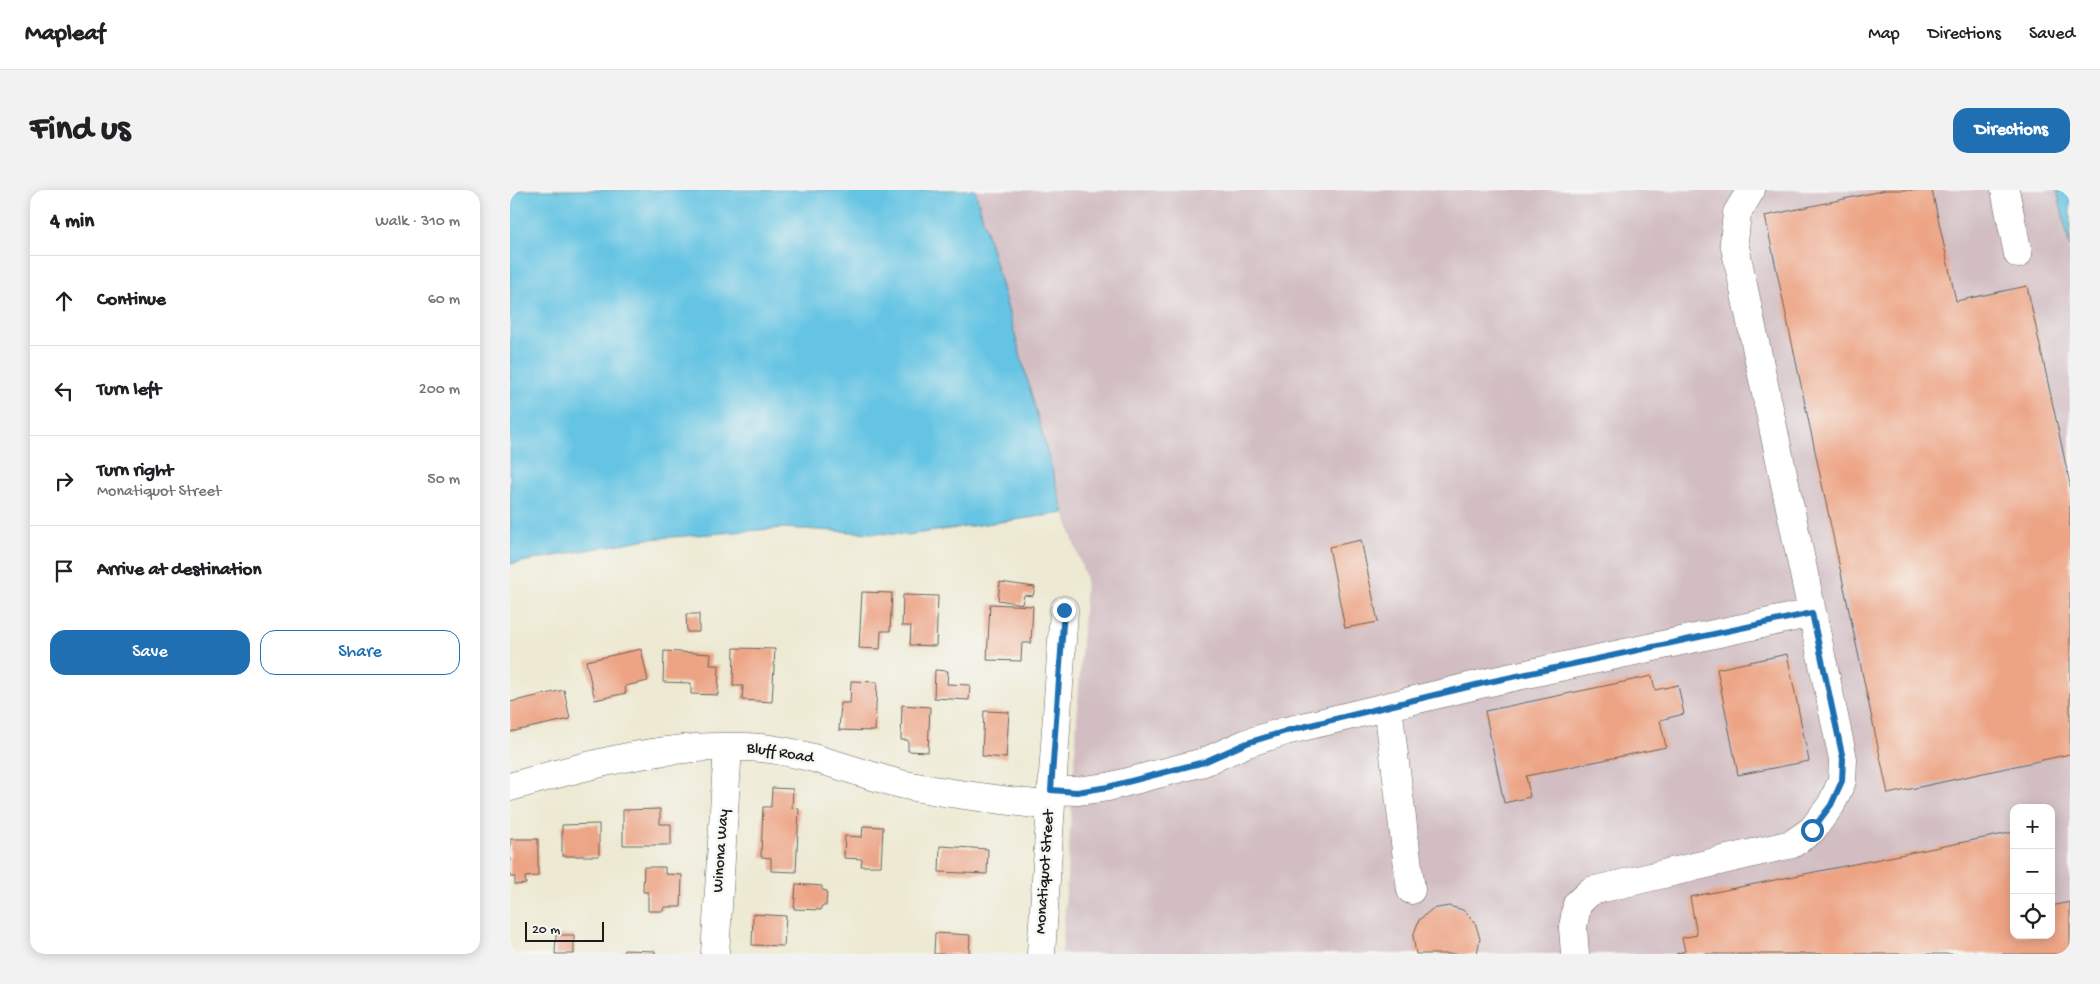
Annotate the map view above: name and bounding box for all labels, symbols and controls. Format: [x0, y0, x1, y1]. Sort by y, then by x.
text: Mapleaf [25, 20, 105, 49]
text: Map [1868, 24, 1900, 45]
text: Directions [1928, 24, 2001, 45]
text: Saved [2029, 24, 2075, 45]
button: Directions [1953, 108, 2070, 153]
text: Find us [30, 110, 130, 151]
text: 4 min [50, 210, 94, 235]
text: Walk · 310 m [375, 213, 460, 232]
icon: ahead [50, 287, 78, 315]
text: Continue [97, 289, 166, 312]
text: 60 m [428, 291, 460, 310]
icon: left [50, 377, 78, 405]
text: Turn left [97, 379, 161, 402]
text: 200 m [419, 381, 460, 400]
text: Turn right [97, 460, 173, 483]
icon: right [50, 467, 78, 495]
text: 50 m [427, 471, 460, 490]
text: Monatiquot Street [97, 483, 221, 502]
icon: arrive [50, 557, 78, 585]
text: Arrive at destination [97, 559, 261, 582]
route end [1053, 599, 1076, 622]
button: Save [50, 630, 250, 675]
button: Share [260, 630, 460, 675]
street label: Bluff Road [744, 739, 817, 769]
map controls [2010, 804, 2055, 939]
button: + [2010, 804, 2055, 849]
street label: Monatiquot Street [1032, 808, 1060, 935]
street label: Winona Way [710, 809, 734, 893]
route start [1801, 819, 1824, 842]
button: − [2010, 849, 2055, 894]
button: locate [2010, 894, 2055, 939]
scale bar [525, 919, 604, 942]
text: 20 m [532, 922, 560, 939]

